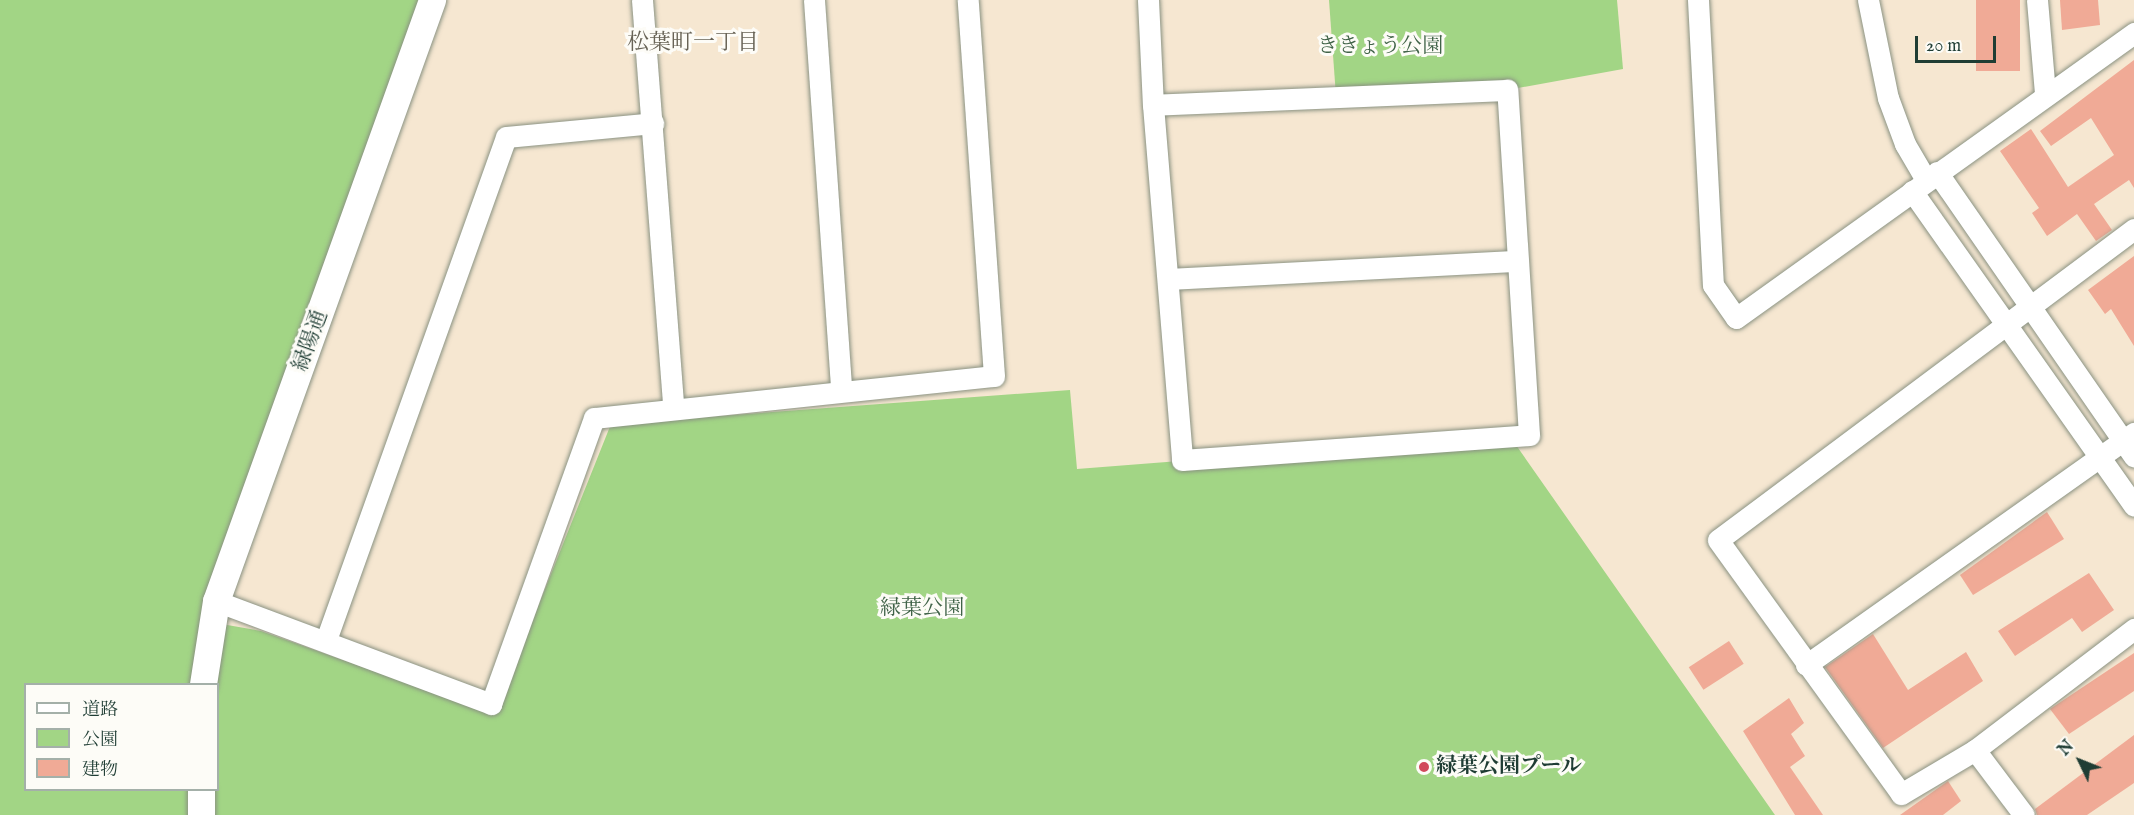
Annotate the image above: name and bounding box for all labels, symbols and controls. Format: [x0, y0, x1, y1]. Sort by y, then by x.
scale bar [1918, 24, 1999, 62]
district label: 松葉町一丁目 [627, 31, 759, 57]
park label: ききょう公園 [1317, 34, 1443, 60]
text: 20 m [1926, 35, 1961, 58]
street label: 緑陽通 [288, 307, 334, 375]
park label: 緑葉公園 [880, 596, 964, 622]
legend [24, 683, 219, 791]
text: 道路 [82, 699, 118, 722]
text: 公園 [82, 729, 118, 752]
north arrow [2050, 731, 2110, 791]
text: N [2055, 737, 2079, 761]
place label: 緑葉公園プール [1436, 754, 1582, 780]
text: 建物 [82, 759, 118, 782]
marker: 緑葉公園プール [1417, 760, 1431, 774]

